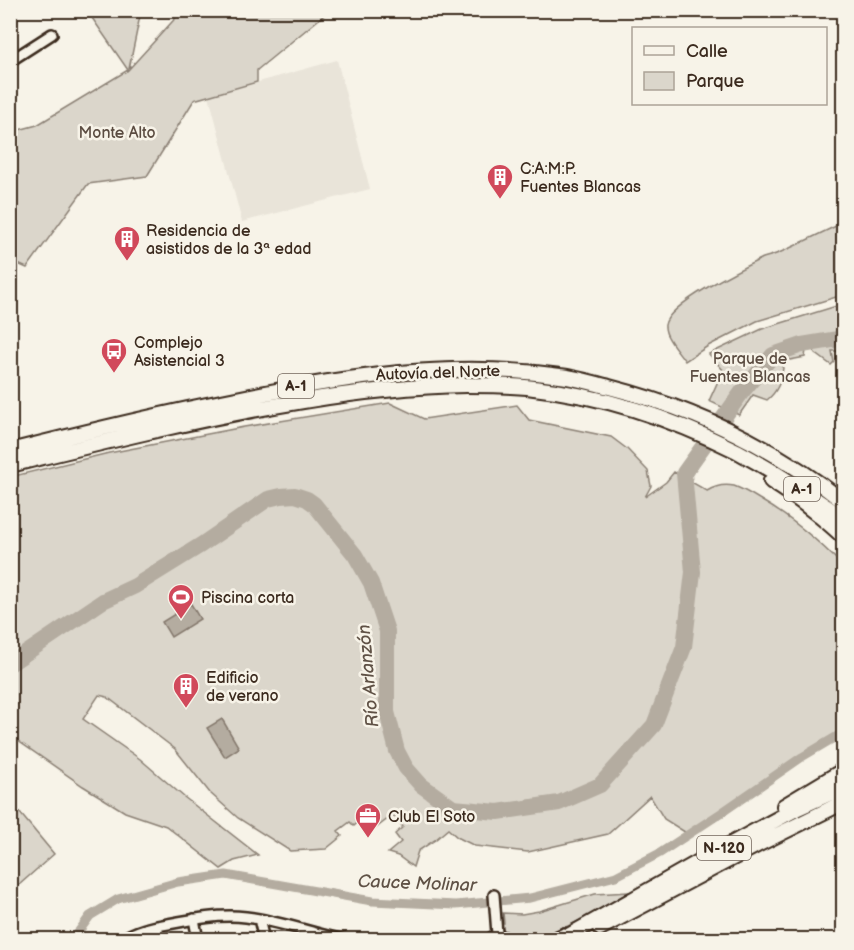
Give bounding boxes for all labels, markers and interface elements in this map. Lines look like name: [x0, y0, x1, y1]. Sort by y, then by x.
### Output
legend: [632, 27, 827, 105]
text: Calle: [686, 41, 728, 62]
text: Parque: [686, 71, 744, 92]
park label: Monte Alto: [78, 124, 156, 143]
place label: C:A:M:P. Fuentes Blancas: [520, 160, 641, 197]
building icon: C:A:M:P. Fuentes Blancas: [485, 162, 515, 200]
place label: Residencia de asistidos de la 3ª edad: [146, 222, 311, 259]
building icon: Residencia de asistidos de la 3ª edad: [112, 224, 142, 262]
place label: Complejo Asistencial 3: [134, 334, 225, 371]
bus stop icon: Complejo Asistencial 3: [99, 336, 129, 374]
park label: Parque de Fuentes Blancas: [690, 350, 811, 387]
street label: Autovía del Norte: [376, 362, 501, 385]
road number: A-1: [278, 374, 314, 398]
road number: A-1: [784, 477, 820, 501]
sports icon: Piscina corta: [166, 582, 196, 620]
place label: Piscina corta: [201, 589, 294, 608]
water label: Río Arlanzón: [354, 624, 383, 728]
place label: Edificio de verano: [206, 669, 279, 706]
building icon: Edificio de verano: [171, 671, 201, 709]
office icon: Club El Soto: [353, 801, 383, 839]
place label: Club El Soto: [388, 808, 475, 827]
road number: N-120: [697, 836, 751, 860]
water label: Cauce Molinar: [357, 871, 478, 896]

